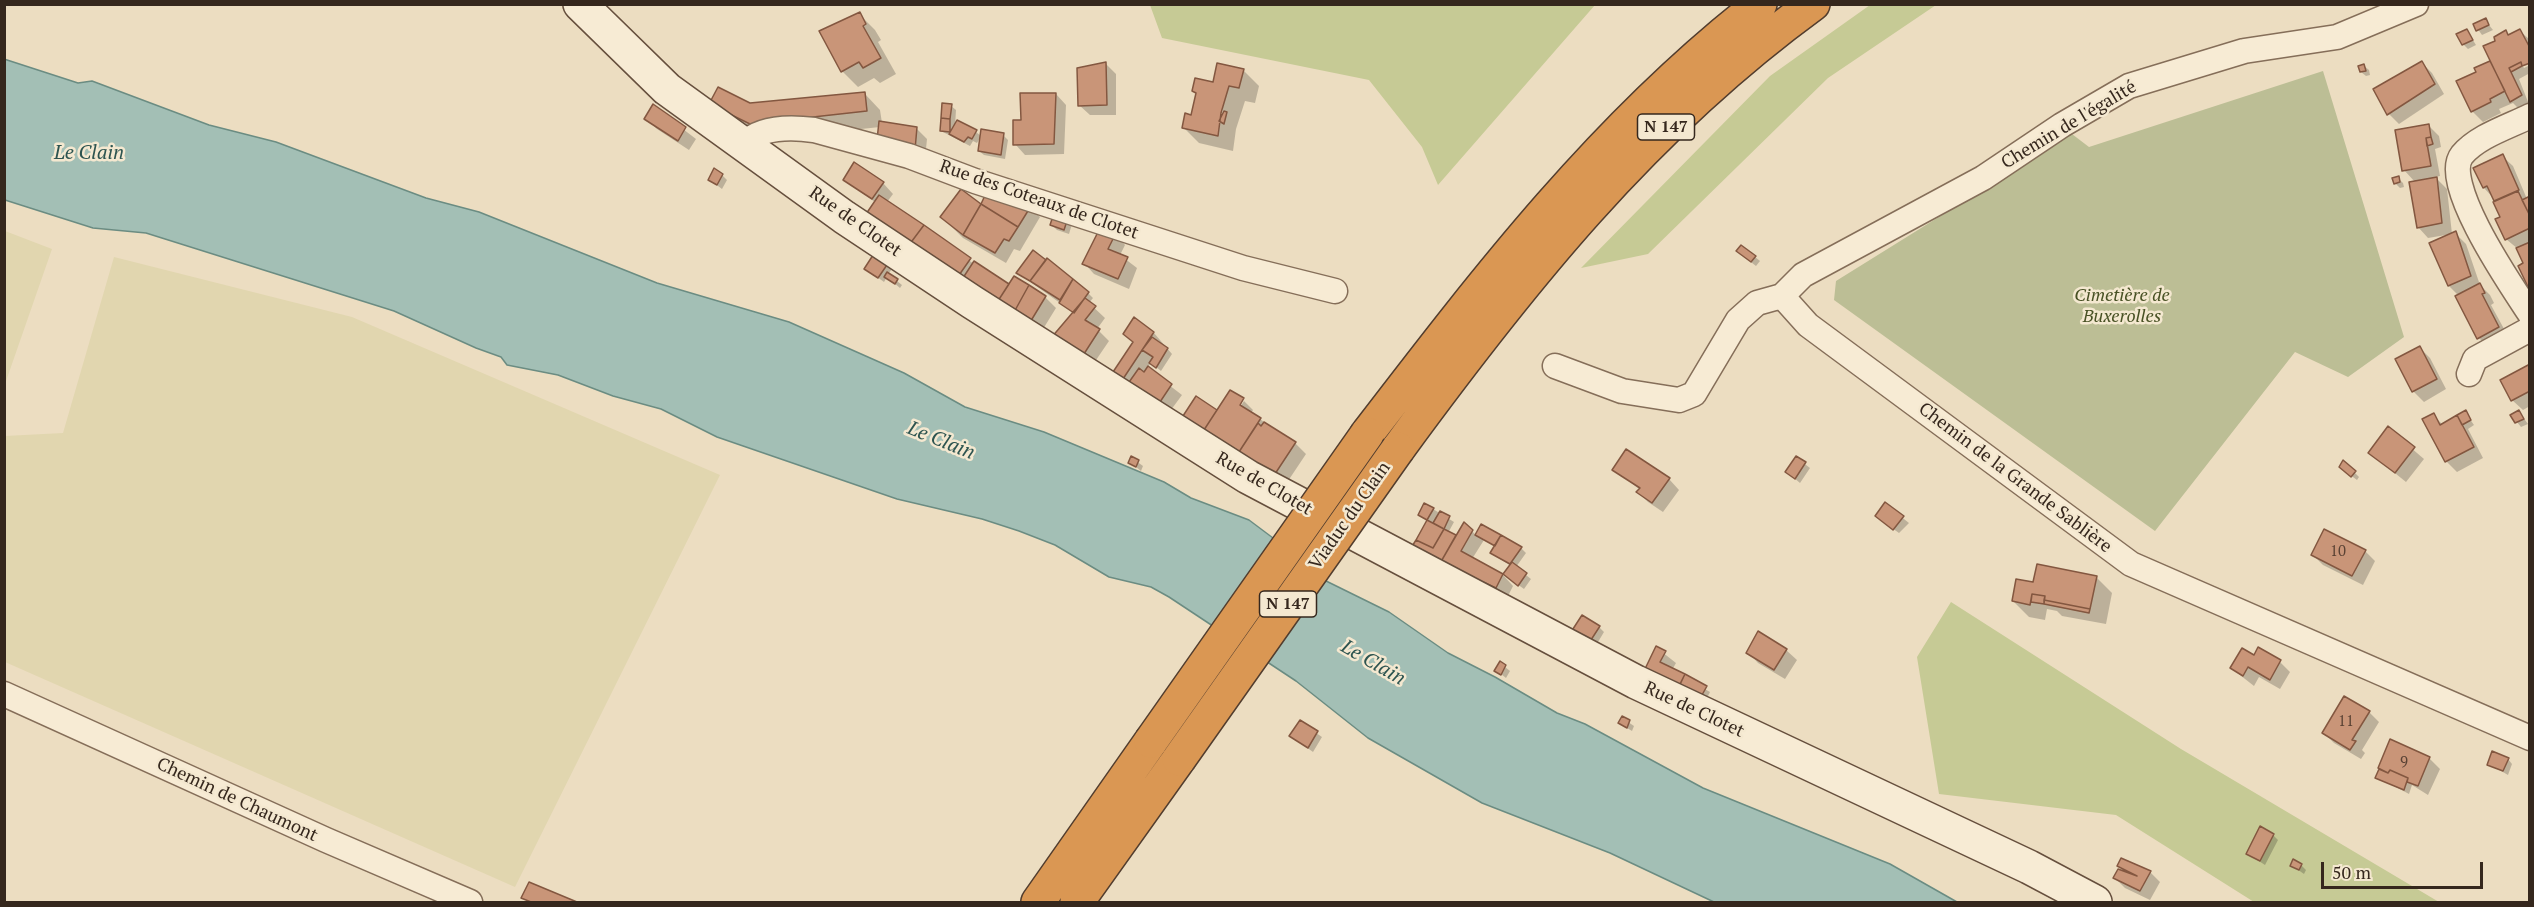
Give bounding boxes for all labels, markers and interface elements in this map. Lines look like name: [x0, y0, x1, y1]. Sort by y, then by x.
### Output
street label: Chemin de l'égalité: [1998, 76, 2140, 174]
road number: N 147: [1638, 114, 1694, 140]
water label: Le Clain: [54, 141, 124, 165]
street label: Rue des Coteaux de Clotet: [937, 156, 1141, 244]
street label: Rue de Clotet: [805, 182, 905, 262]
park label: Cimetière de Buxerolles: [2074, 285, 2170, 328]
street label: Chemin de la Grande Sablière: [1914, 398, 2116, 558]
water label: Le Clain: [904, 417, 978, 465]
street label: Rue de Clotet: [1212, 448, 1316, 520]
street label: Viaduc du Clain: [1305, 458, 1395, 574]
house number: 10: [2330, 543, 2346, 561]
road number: N 147: [1260, 591, 1316, 617]
water label: Le Clain: [1337, 635, 1409, 691]
street label: Rue de Clotet: [1641, 677, 1747, 743]
house number: 11: [2338, 713, 2354, 731]
street label: Chemin de Chaumont: [153, 753, 321, 847]
house number: 9: [2400, 754, 2408, 772]
scale bar: [2324, 850, 2486, 888]
text: 50 m: [2332, 860, 2371, 884]

